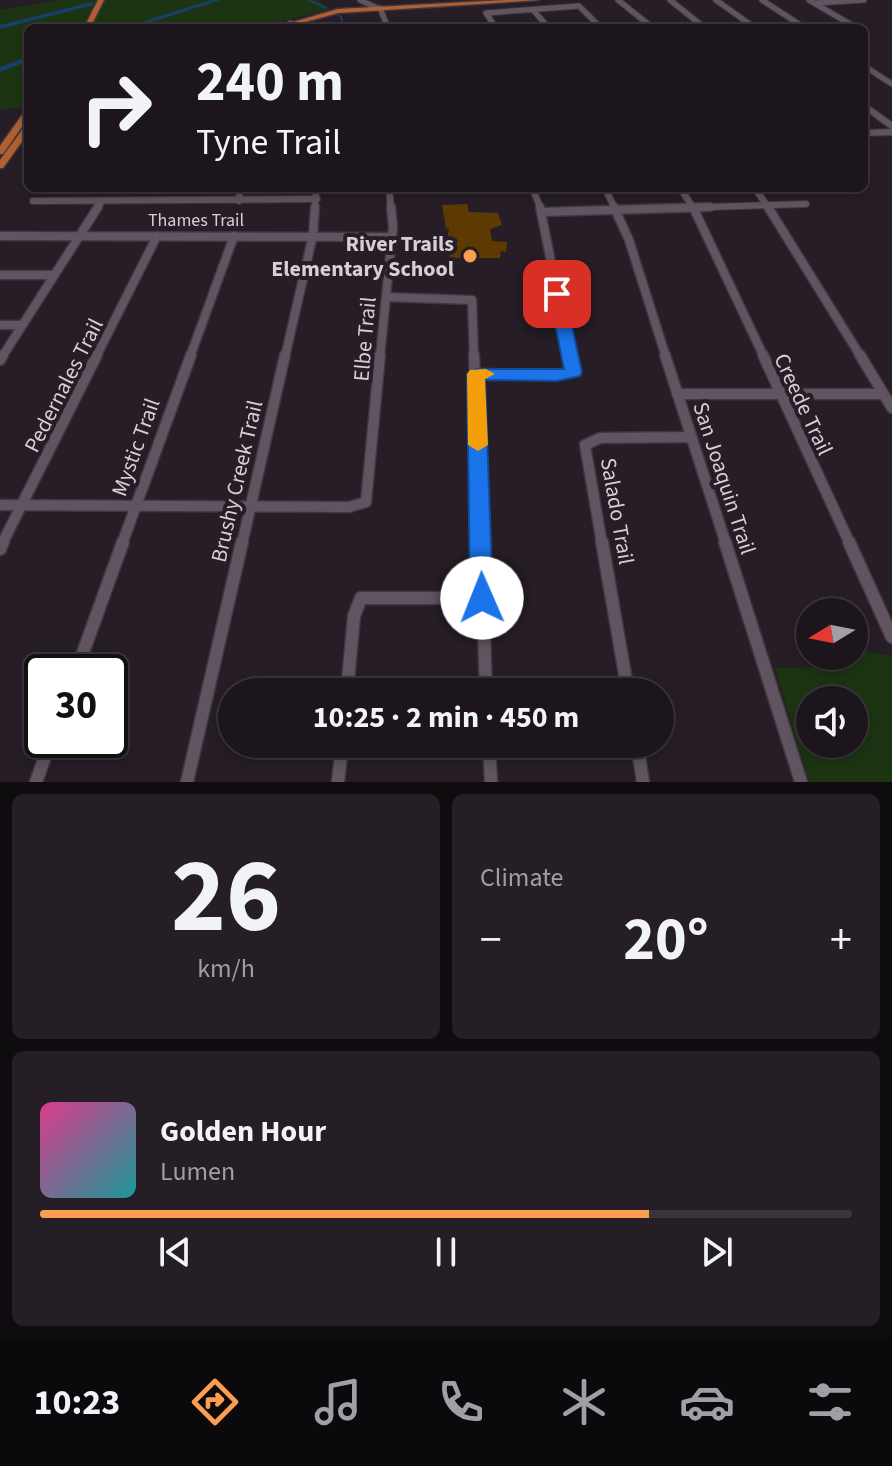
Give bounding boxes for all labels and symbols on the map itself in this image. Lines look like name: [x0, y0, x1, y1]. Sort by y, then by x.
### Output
street label: Thames Trail: [148, 208, 244, 233]
place label: River Trails Elementary School: [271, 228, 455, 285]
marker: River Trails Elementary School: [461, 247, 479, 265]
pin: [523, 260, 591, 328]
street label: Elbe Trail: [345, 296, 385, 383]
street label: Pedernales Trail: [16, 313, 111, 458]
street label: Creede Trail: [765, 348, 841, 461]
street label: Mystic Trail: [103, 394, 168, 501]
street label: Brushy Creek Trail: [203, 397, 271, 565]
street label: San Joaquin Trail: [684, 398, 764, 559]
street label: Salado Trail: [592, 455, 642, 567]
position arrow: [440, 556, 524, 640]
north arrow: [796, 598, 868, 670]
speed limit sign: 30: [24, 654, 128, 758]

